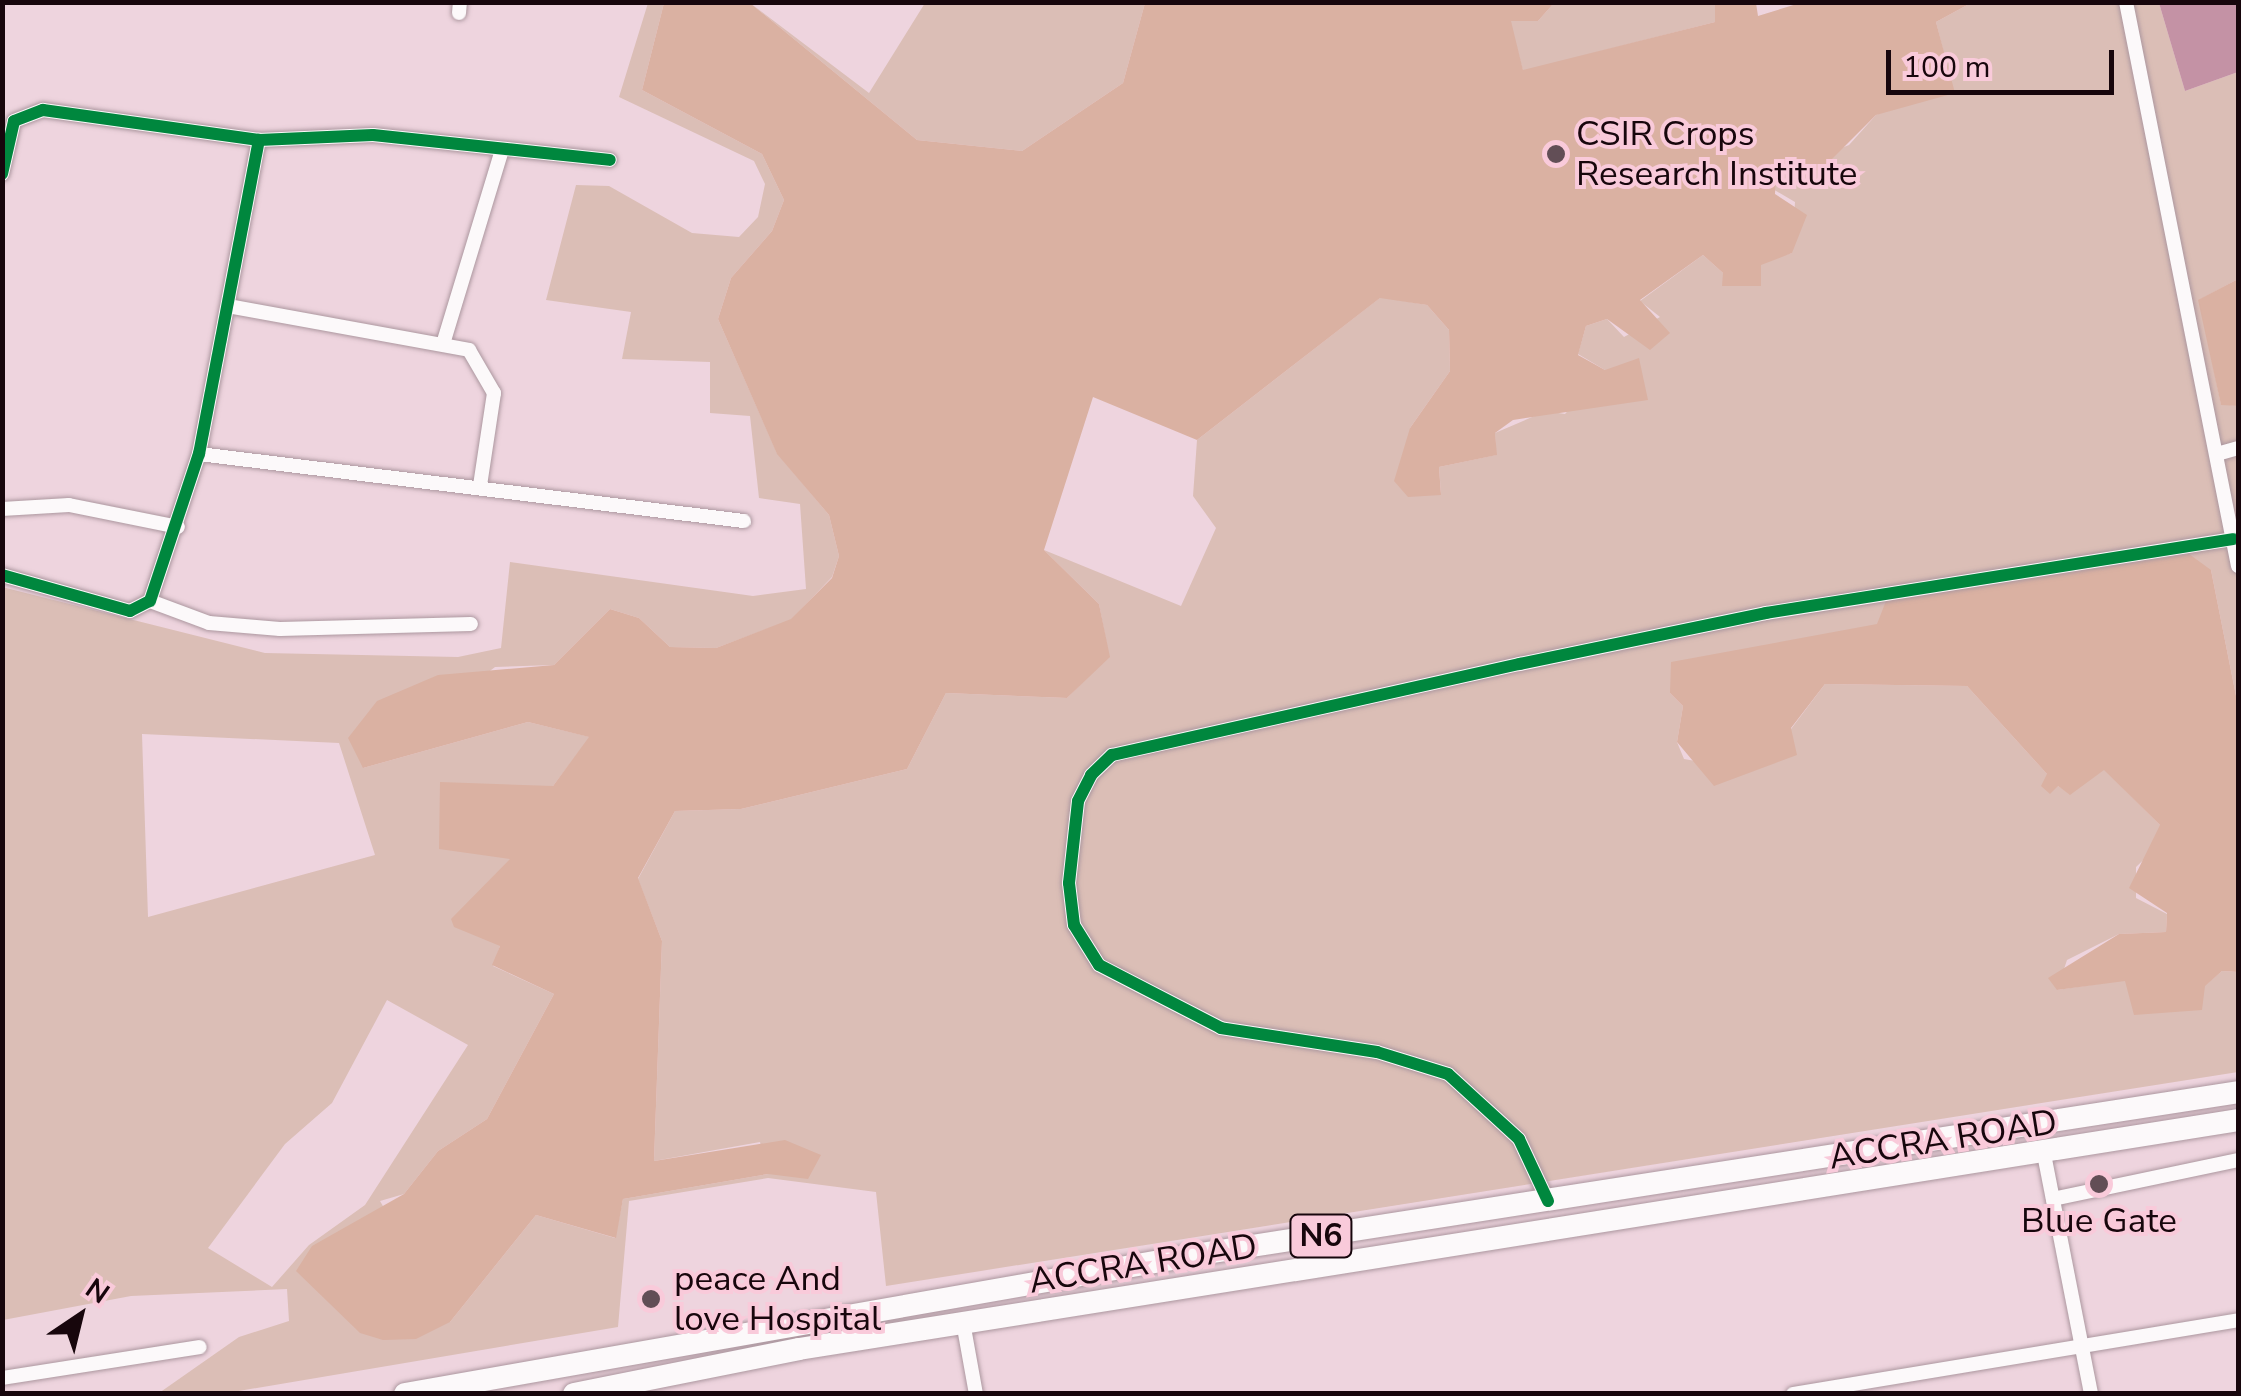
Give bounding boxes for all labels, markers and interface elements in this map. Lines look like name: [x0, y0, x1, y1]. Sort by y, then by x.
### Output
scale bar: [1891, 30, 2118, 92]
text: 100 m: [1903, 47, 1990, 88]
place label: CSIR Crops Research Institute: [1576, 113, 1857, 195]
marker: CSIR Crops Research Institute: [1545, 143, 1567, 165]
street label: ACCRA ROAD: [1826, 1101, 2060, 1179]
marker: Blue Gate: [2088, 1173, 2110, 1195]
place label: Blue Gate: [2021, 1200, 2177, 1242]
road number: N6: [1288, 1209, 1354, 1263]
street label: ACCRA ROAD: [1026, 1225, 1260, 1303]
place label: peace And love Hospital: [674, 1258, 881, 1340]
north arrow: [30, 1266, 130, 1366]
text: N: [78, 1270, 117, 1313]
marker: peace And love Hospital: [638, 1286, 664, 1312]

